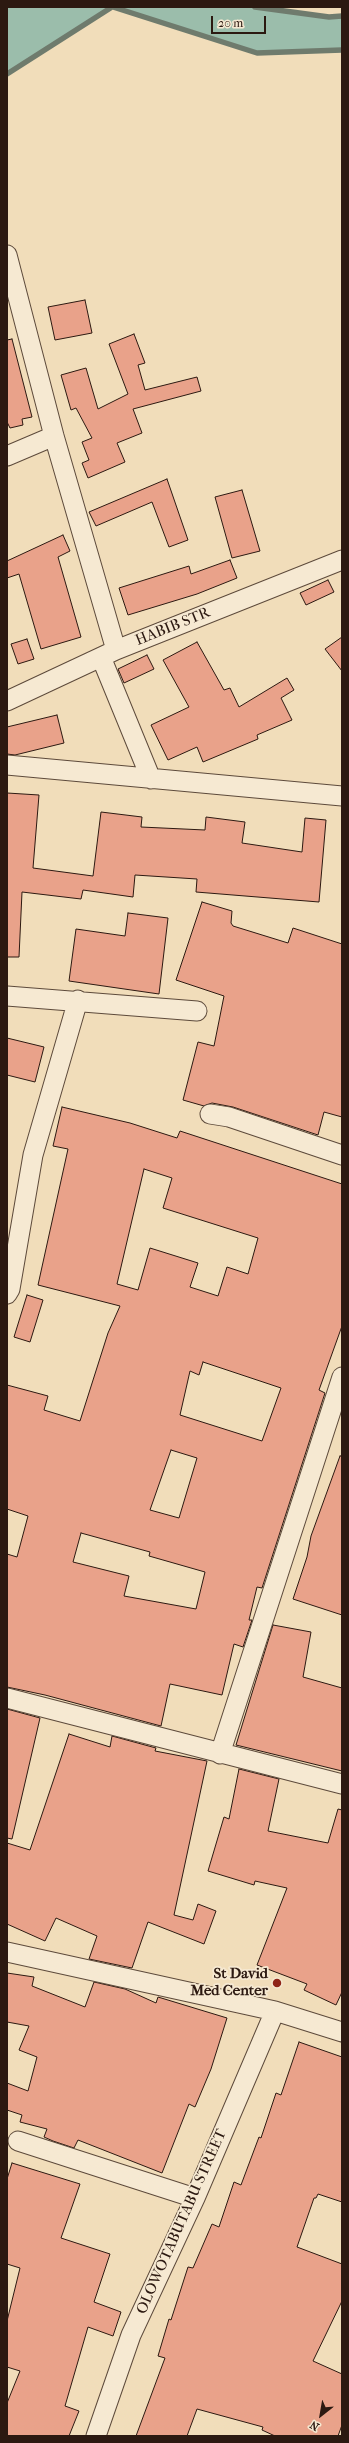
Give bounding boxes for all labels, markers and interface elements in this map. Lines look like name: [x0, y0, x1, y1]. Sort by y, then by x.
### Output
scale bar: [213, 8, 268, 34]
text: 20 m: [218, 16, 243, 30]
street label: HABIB STR: [133, 604, 213, 650]
place label: St David Med Center: [190, 1965, 268, 2000]
marker: St David Med Center: [271, 1977, 283, 1989]
street label: OLOWOTABUTABU STREET: [133, 2127, 231, 2317]
north arrow: [301, 2395, 341, 2435]
text: N: [308, 2418, 321, 2433]

